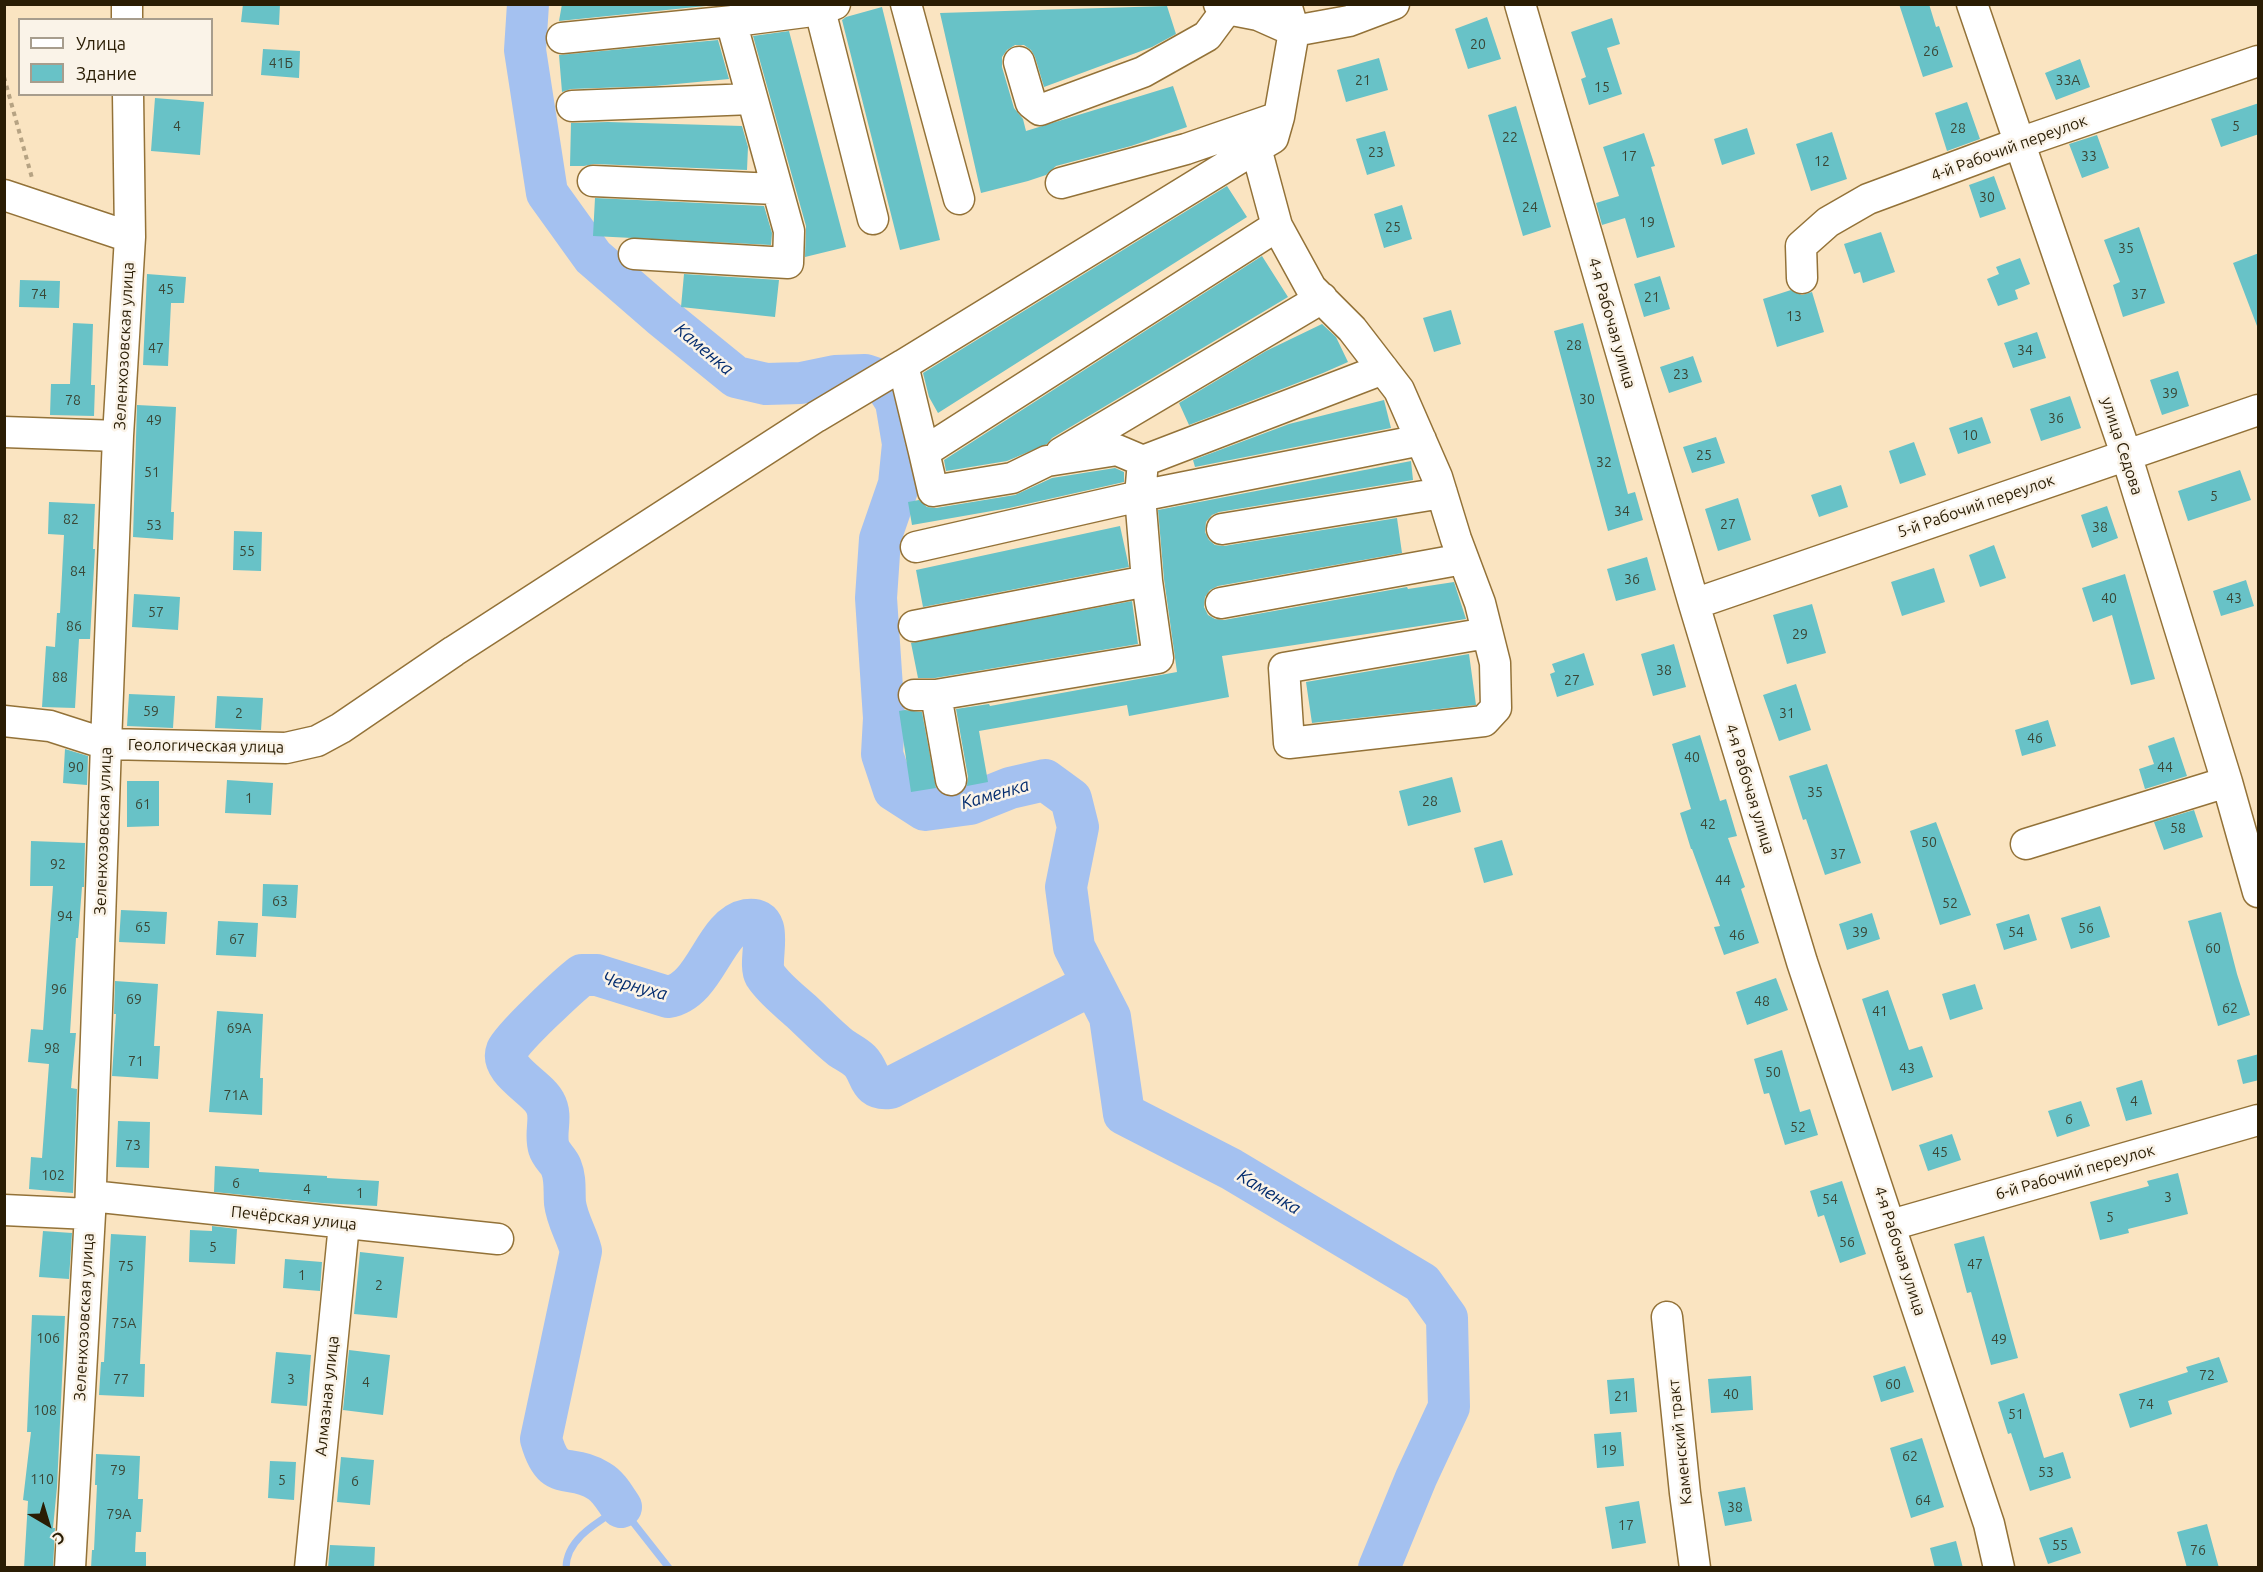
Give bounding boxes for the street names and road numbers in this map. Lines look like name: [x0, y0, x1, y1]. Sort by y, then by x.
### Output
street label: 4-й Рабочий переулок: [1928, 111, 2090, 185]
street label: 4-я Рабочая улица: [1584, 255, 1640, 391]
street label: Зеленхозовская улица: [110, 261, 138, 431]
street label: улица Седова: [2097, 395, 2147, 497]
street label: 5-й Рабочий переулок: [1895, 470, 2057, 542]
street label: 4-я Рабочая улица: [1721, 722, 1779, 856]
street label: Геологическая улица: [128, 735, 284, 757]
street label: Зеленхозовская улица: [90, 747, 116, 915]
street label: 6-й Рабочий переулок: [1993, 1140, 2157, 1204]
street label: 4-я Рабочая улица: [1870, 1184, 1930, 1318]
street label: Печёрская улица: [230, 1202, 358, 1234]
street label: Зеленхозовская улица: [70, 1232, 98, 1402]
street label: Алмазная улица: [311, 1335, 343, 1457]
street label: Каменский тракт: [1664, 1378, 1696, 1506]

